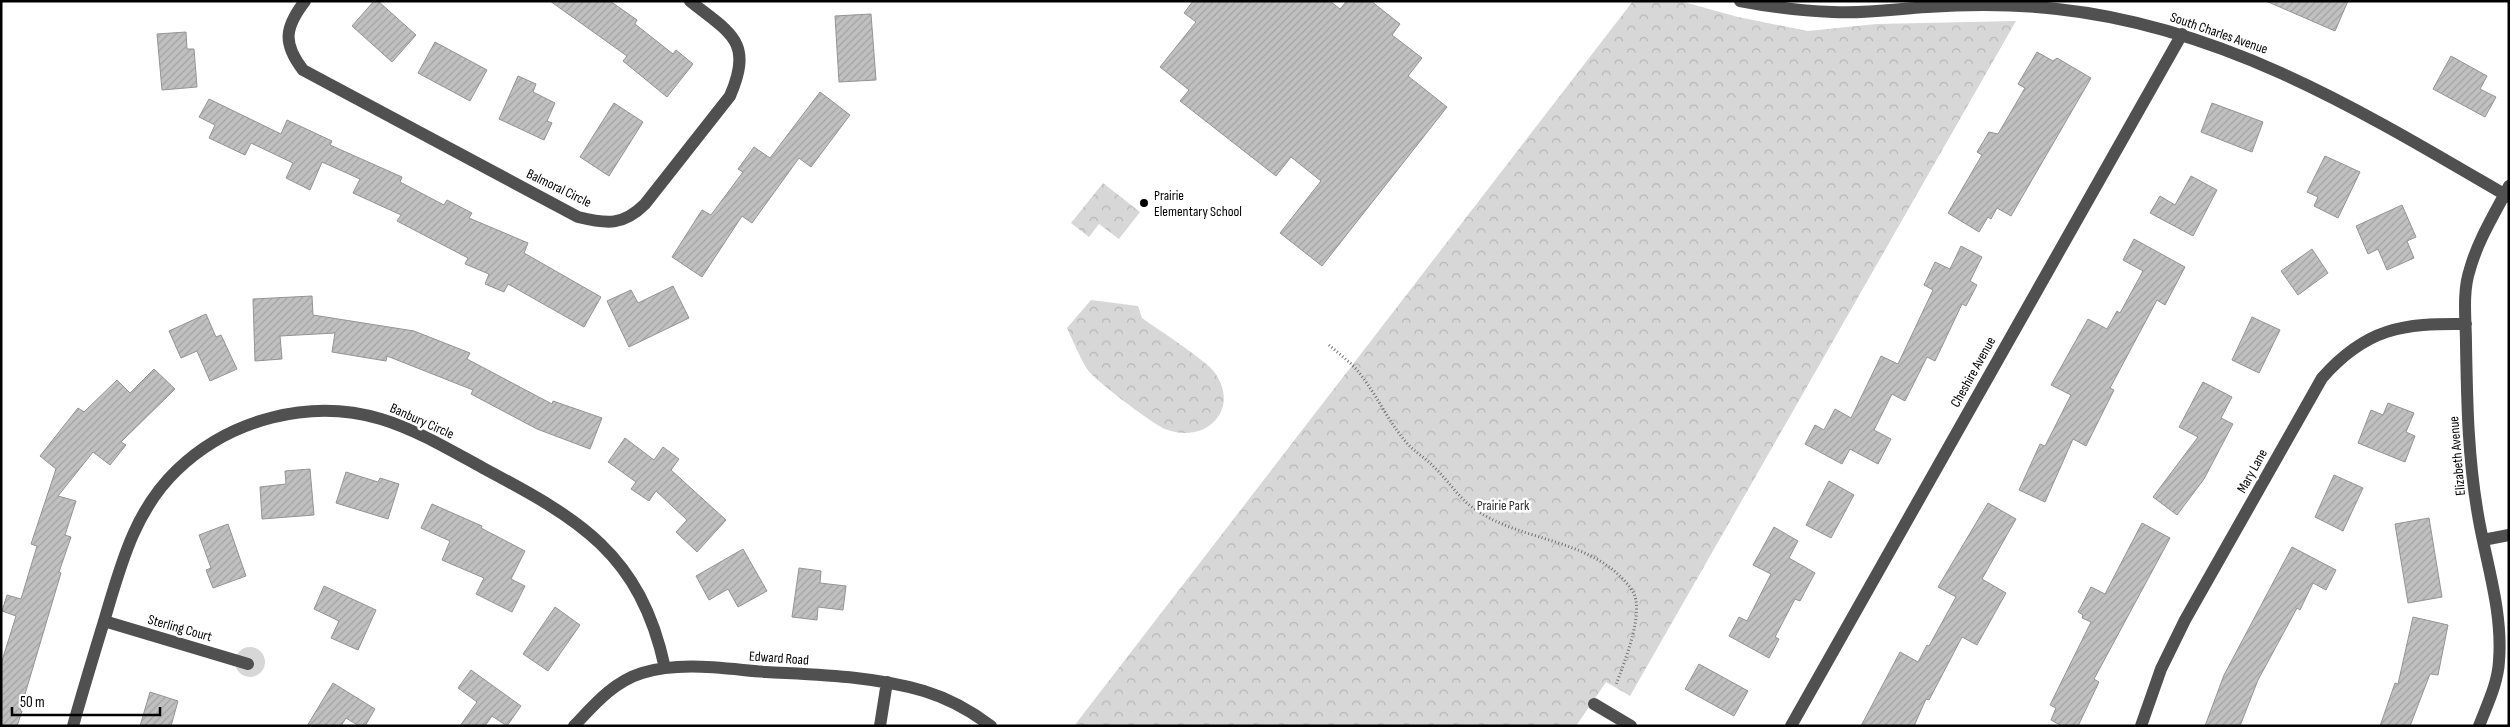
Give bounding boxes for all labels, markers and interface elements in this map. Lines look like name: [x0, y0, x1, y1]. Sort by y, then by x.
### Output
street label: South Charles Avenue: [2168, 8, 2270, 58]
street label: Balmoral Circle: [524, 165, 594, 211]
place label: Prairie Elementary School: [1154, 187, 1242, 220]
marker: Prairie Elementary School: [1138, 197, 1150, 209]
street label: Cheshire Avenue: [1947, 334, 1999, 410]
street label: Banbury Circle: [387, 399, 457, 443]
street label: Elizabeth Avenue: [2445, 416, 2469, 496]
street label: Mary Lane: [2233, 446, 2271, 496]
park label: Prairie Park: [1477, 497, 1530, 514]
street label: Sterling Court: [146, 611, 214, 645]
street label: Edward Road: [749, 647, 810, 669]
scale bar: [12, 684, 160, 716]
text: 50 m: [20, 693, 45, 712]

